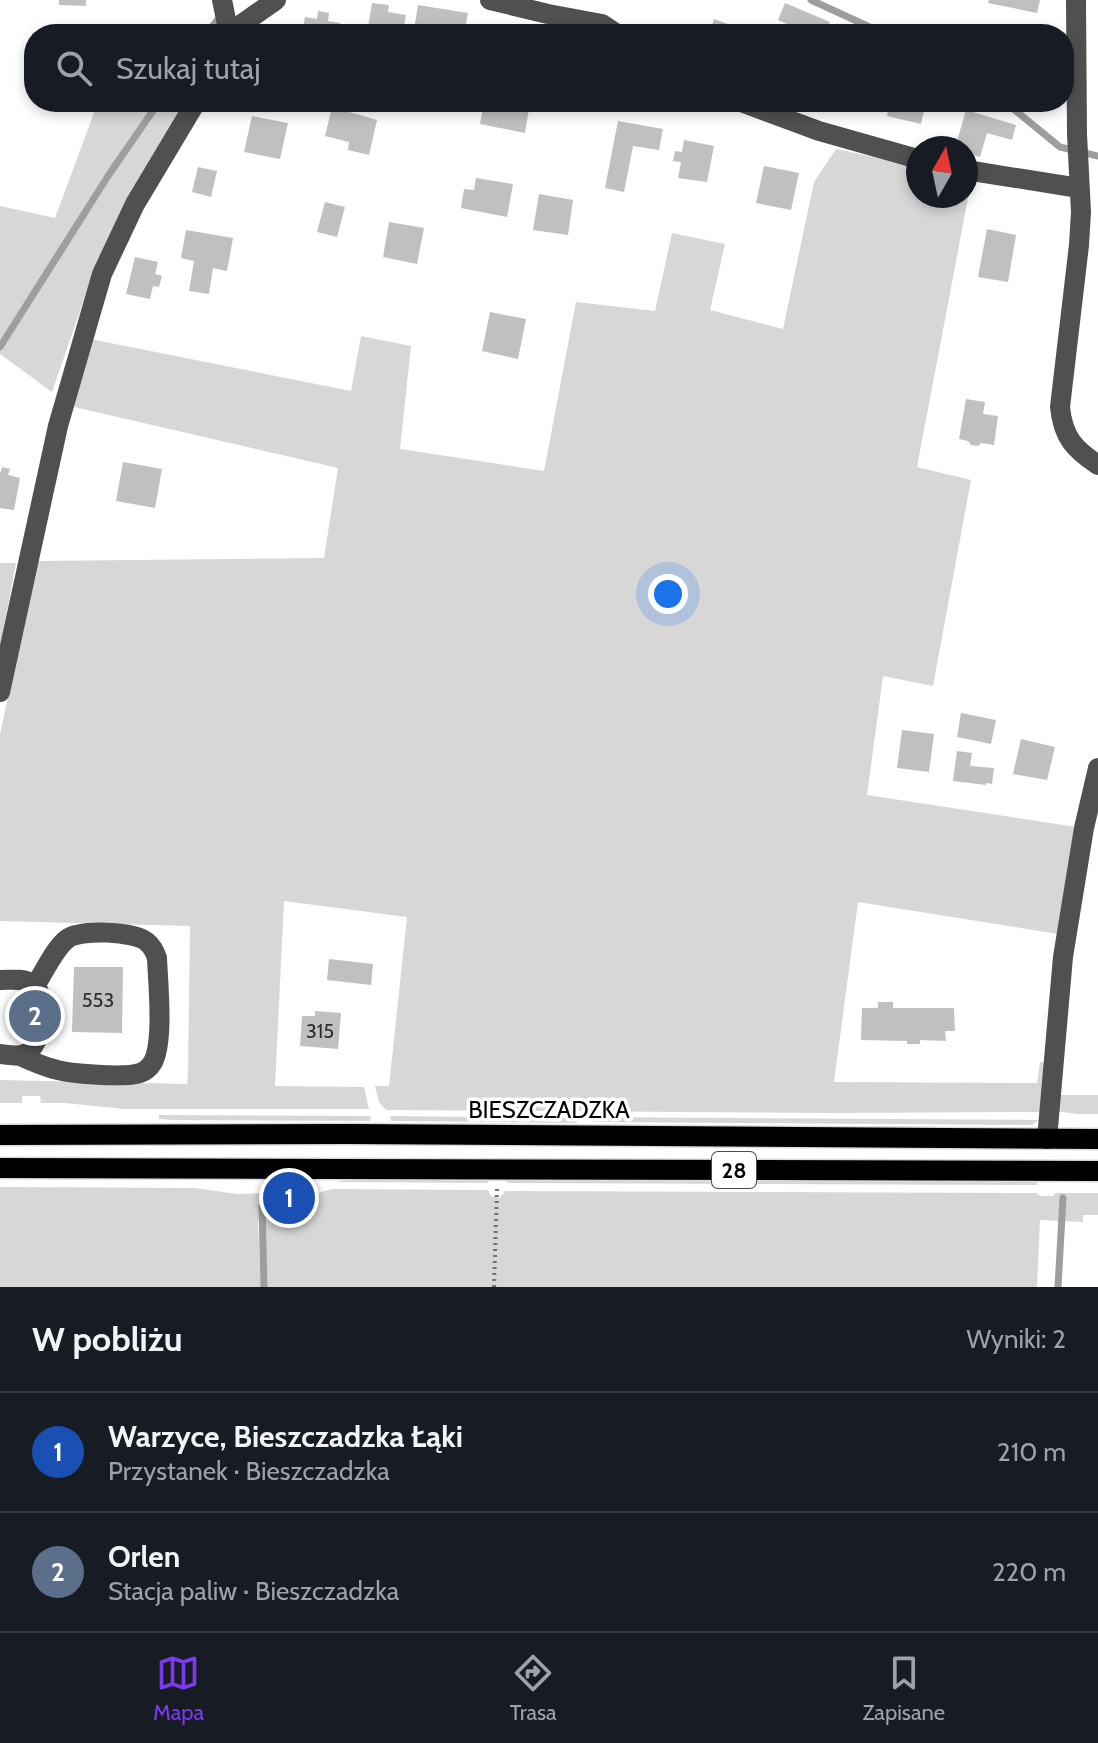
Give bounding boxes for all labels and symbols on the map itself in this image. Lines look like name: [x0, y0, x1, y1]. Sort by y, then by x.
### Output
north arrow: [906, 136, 978, 208]
your location: [648, 574, 688, 614]
pin: 2: [9, 986, 61, 1046]
house number: 553: [82, 988, 114, 1012]
house number: 315: [306, 1019, 334, 1043]
street label: BIESZCZADZKA: [468, 1095, 630, 1124]
road number: 28: [712, 1152, 756, 1188]
pin: 1: [263, 1168, 315, 1228]

